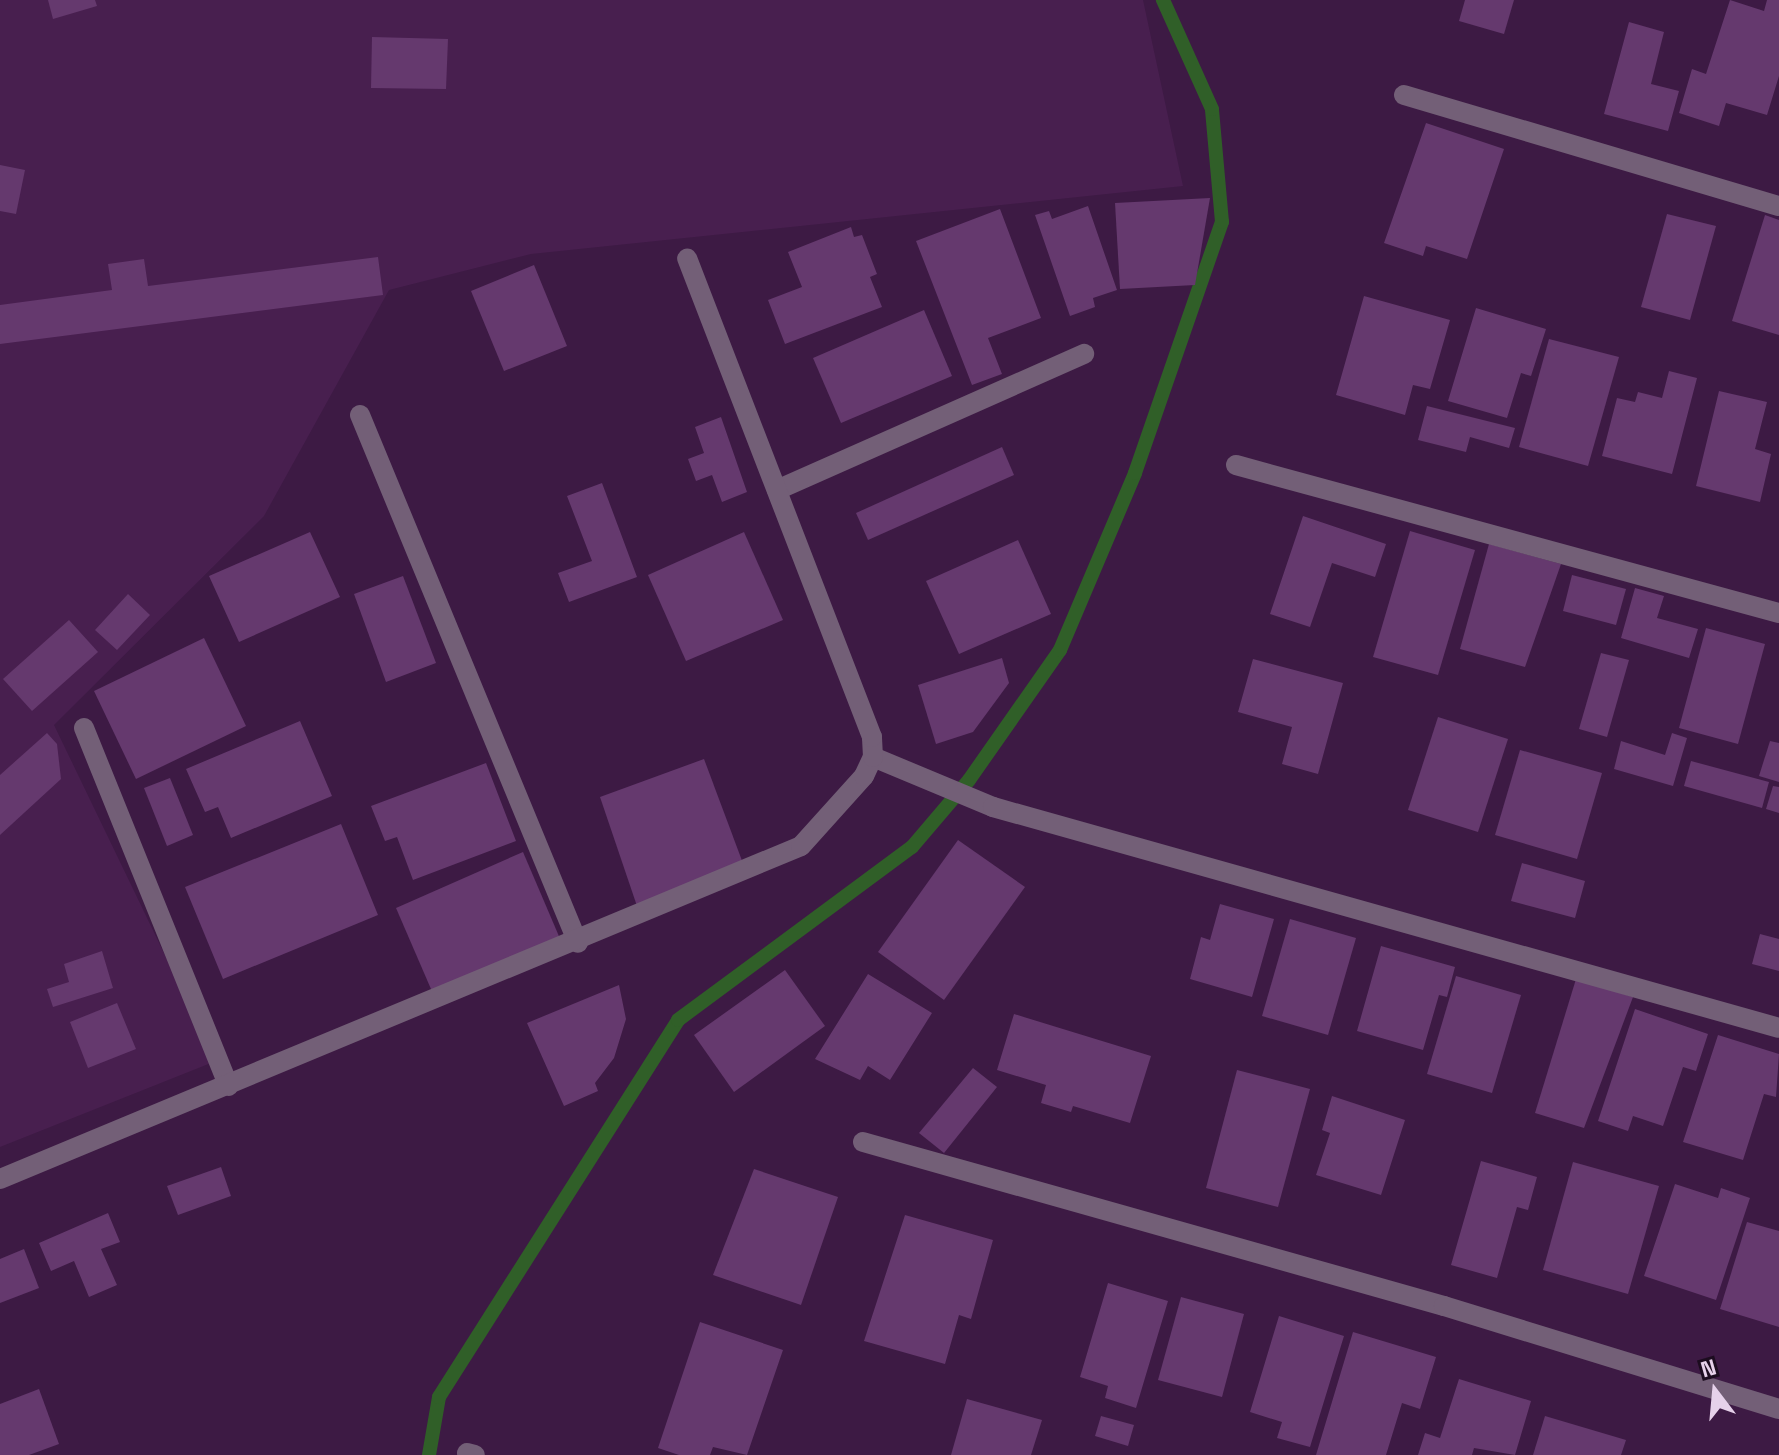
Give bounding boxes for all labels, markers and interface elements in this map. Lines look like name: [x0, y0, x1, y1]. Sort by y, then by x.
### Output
north arrow: [1675, 1351, 1755, 1431]
text: N: [1697, 1352, 1719, 1383]

